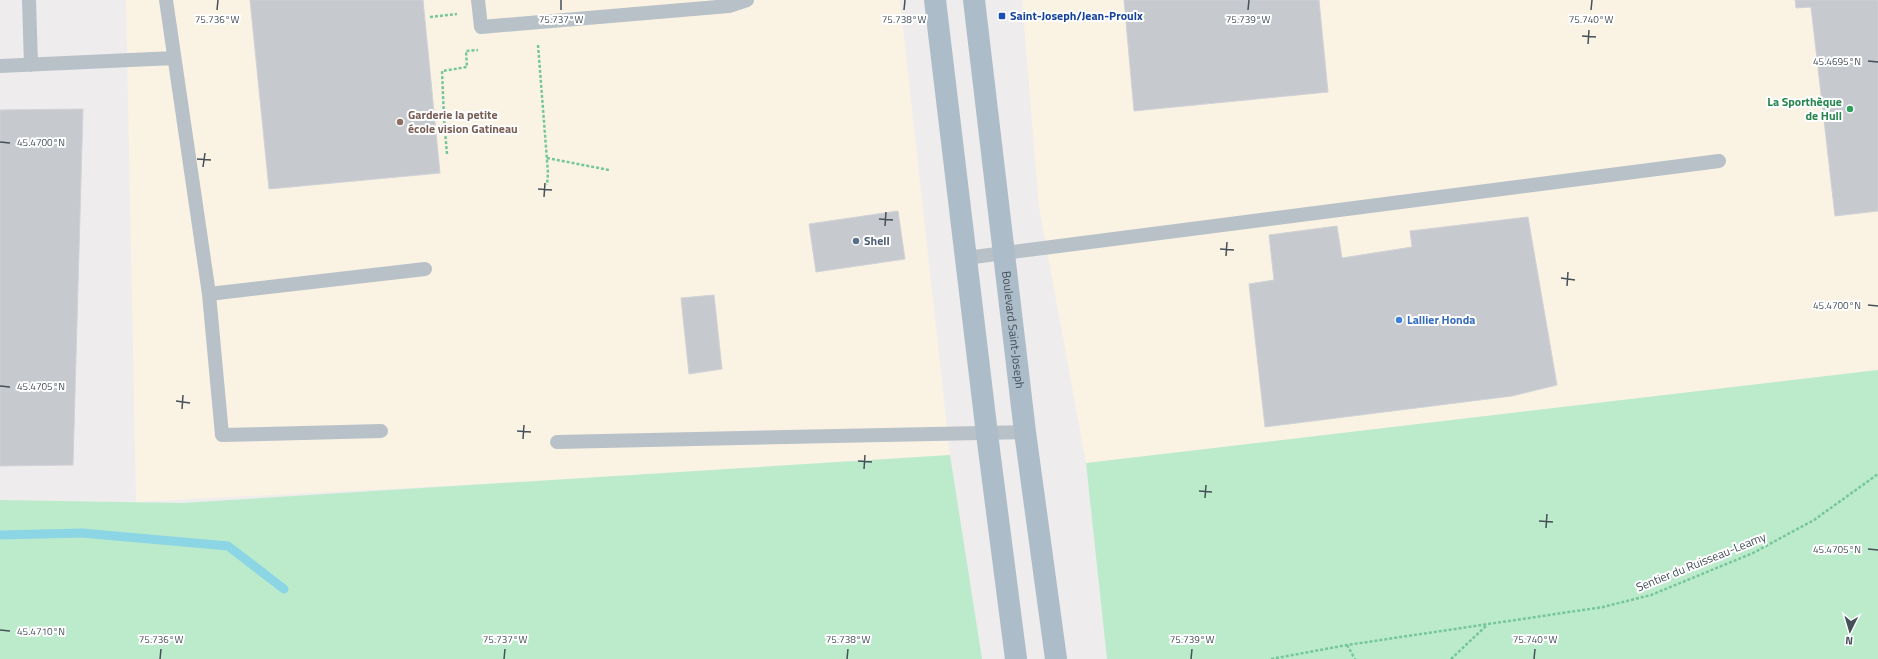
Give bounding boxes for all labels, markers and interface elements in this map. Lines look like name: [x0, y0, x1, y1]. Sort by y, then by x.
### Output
place label: Saint-Joseph/Jean-Proulx: [1010, 6, 1143, 25]
marker: Saint-Joseph/Jean-Proulx: [997, 11, 1007, 21]
text: 75.736°W: [195, 12, 239, 27]
text: 75.737°W: [539, 12, 583, 27]
text: 75.738°W: [882, 12, 926, 27]
text: 75.739°W: [1226, 12, 1270, 27]
text: 75.740°W: [1569, 12, 1613, 27]
text: 45.4695°N: [1813, 54, 1861, 69]
place label: La Sporthèque de Hull: [1767, 92, 1842, 125]
marker: La Sporthèque de Hull: [1845, 104, 1855, 114]
place label: Garderie la petite école vision Gatineau: [408, 105, 518, 138]
marker: Garderie la petite école vision Gatineau: [395, 117, 405, 127]
text: 45.4700°N: [17, 135, 65, 150]
place label: Shell: [864, 231, 890, 250]
marker: Shell: [851, 236, 861, 246]
street label: Boulevard Saint-Joseph: [997, 270, 1030, 389]
text: 45.4700°N: [1813, 298, 1861, 313]
place label: Lallier Honda: [1407, 310, 1475, 329]
marker: Lallier Honda: [1394, 315, 1404, 325]
text: 45.4705°N: [17, 379, 65, 394]
street label: Sentier du Ruisseau-Leamy: [1633, 527, 1769, 596]
text: 45.4705°N: [1813, 542, 1861, 557]
north arrow: [1830, 611, 1870, 651]
text: 45.4710°N: [17, 624, 65, 639]
text: 75.736°W: [139, 632, 183, 647]
text: 75.737°W: [483, 632, 527, 647]
text: 75.738°W: [826, 632, 870, 647]
text: 75.739°W: [1170, 632, 1214, 647]
text: 75.740°W: [1513, 632, 1557, 647]
text: N: [1845, 633, 1854, 649]

